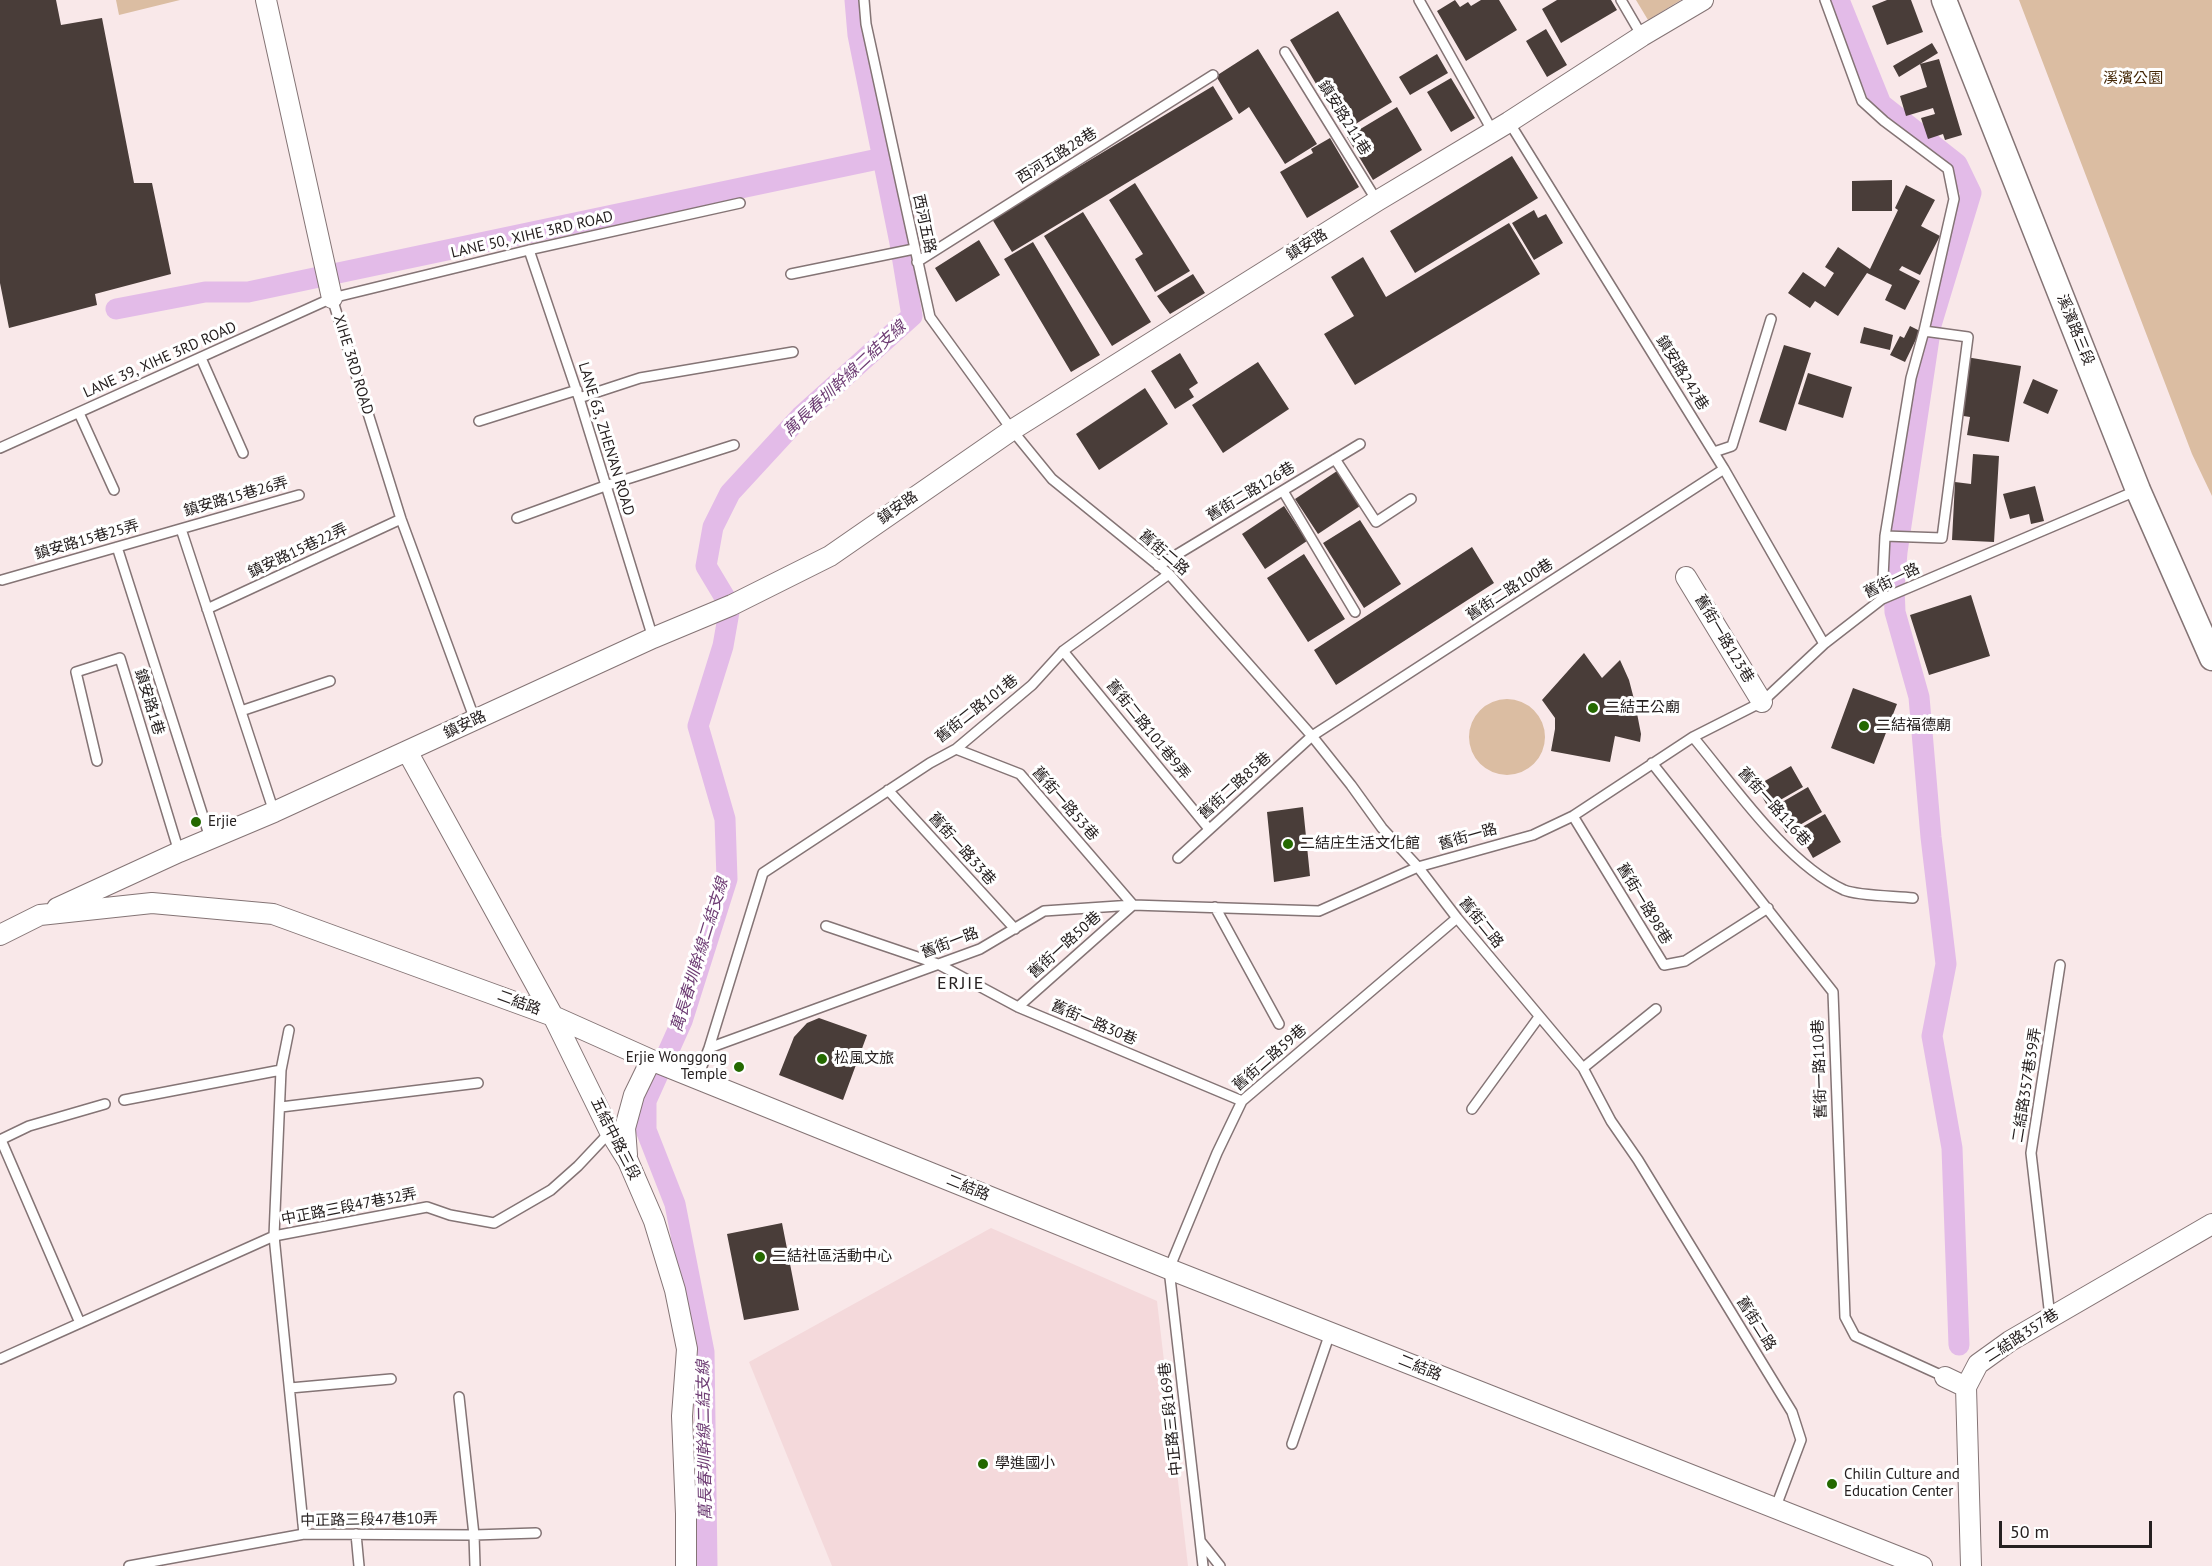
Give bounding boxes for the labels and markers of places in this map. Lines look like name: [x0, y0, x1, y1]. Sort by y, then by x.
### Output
place label: 二結王公廟: [1605, 699, 1680, 717]
marker: 二結王公廟: [1586, 701, 1600, 715]
place label: 二結福德廟: [1876, 717, 1951, 735]
marker: 二結福德廟: [1857, 719, 1871, 733]
place label: Erjie: [208, 813, 237, 831]
marker: Erjie: [189, 815, 203, 829]
place label: 二結庄生活文化館: [1300, 835, 1420, 853]
marker: 二結庄生活文化館: [1281, 837, 1295, 851]
place label: Erjie Wonggong Temple: [626, 1049, 727, 1084]
place label: 松風文旅: [834, 1050, 894, 1068]
marker: 松風文旅: [815, 1052, 829, 1066]
marker: Erjie Wonggong Temple: [732, 1060, 746, 1074]
place label: 二結社區活動中心: [772, 1248, 892, 1266]
marker: 二結社區活動中心: [753, 1250, 767, 1264]
place label: 學進國小: [995, 1455, 1055, 1473]
marker: 學進國小: [976, 1457, 990, 1471]
place label: Chilin Culture and Education Center: [1844, 1466, 1960, 1501]
marker: Chilin Culture and Education Center: [1825, 1477, 1839, 1491]

